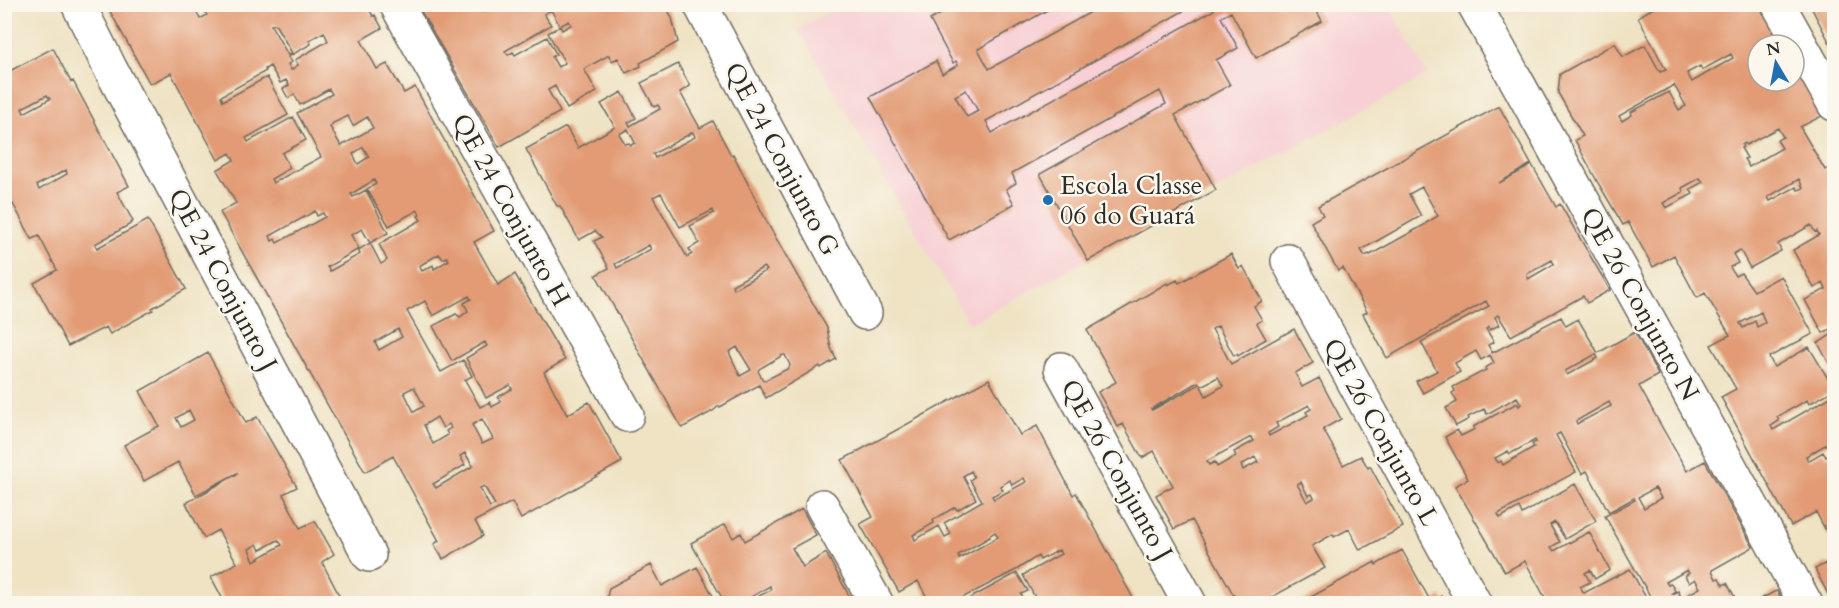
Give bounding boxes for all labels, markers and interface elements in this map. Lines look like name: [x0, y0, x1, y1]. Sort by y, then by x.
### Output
north arrow: [1746, 33, 1806, 93]
text: N: [1765, 37, 1782, 61]
street label: QE 24 Conjunto G: [716, 56, 848, 262]
street label: QE 24 Conjunto H: [444, 107, 578, 313]
place label: Escola Classe 06 do Guará: [1060, 168, 1202, 233]
street label: QE 24 Conjunto J: [160, 183, 286, 377]
marker: Escola Classe 06 do Guará: [1041, 193, 1055, 207]
street label: QE 26 Conjunto N: [1572, 201, 1708, 407]
street label: QE 26 Conjunto L: [1315, 332, 1447, 532]
street label: QE 26 Conjunto J: [1053, 373, 1181, 567]

